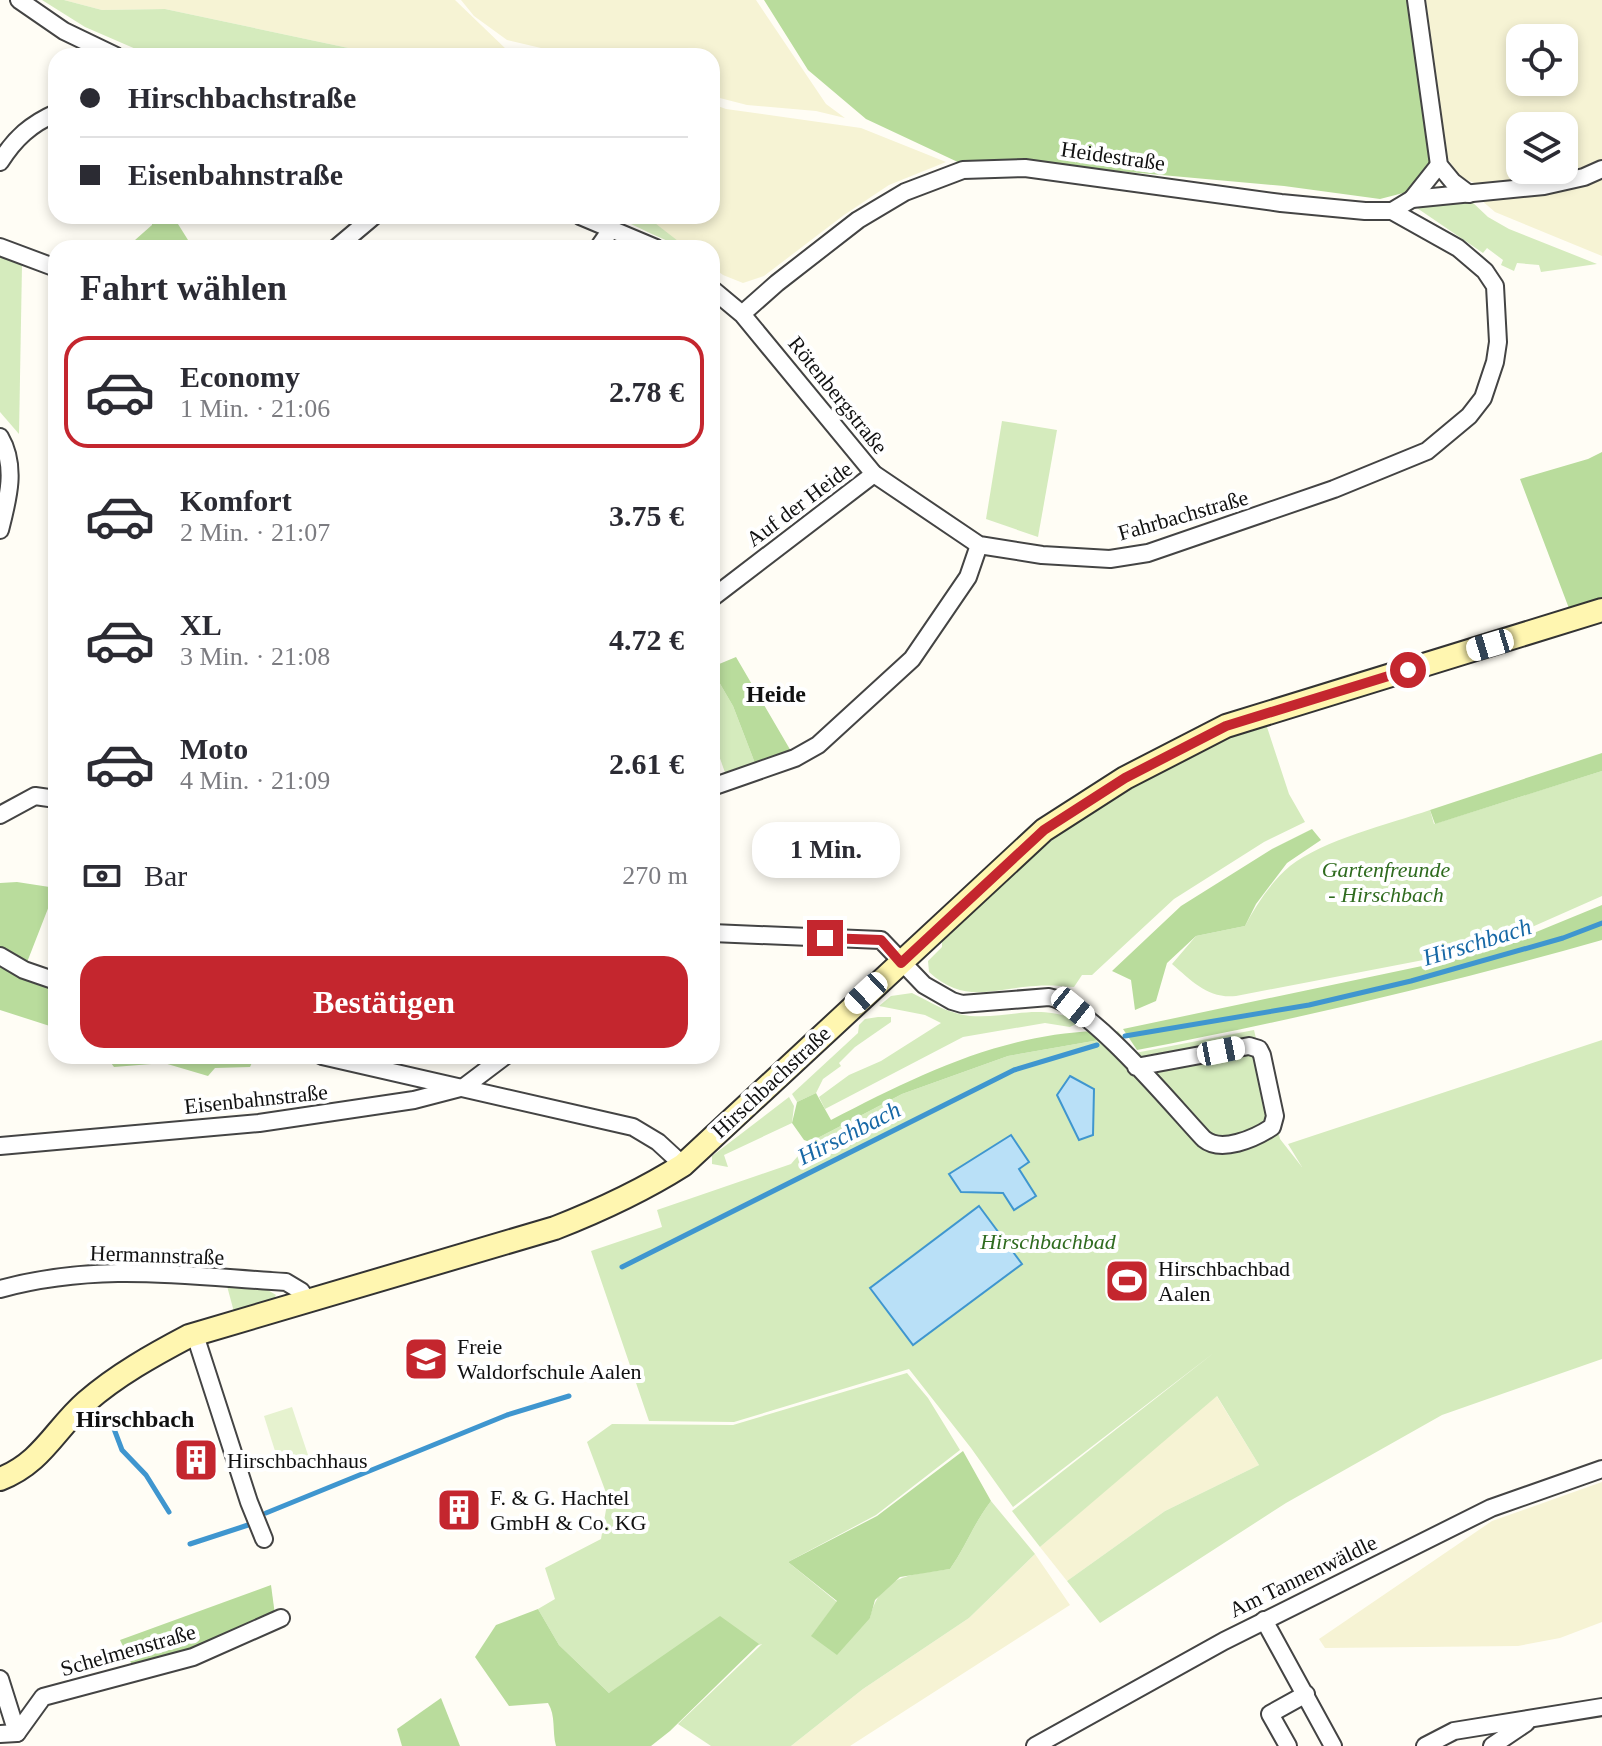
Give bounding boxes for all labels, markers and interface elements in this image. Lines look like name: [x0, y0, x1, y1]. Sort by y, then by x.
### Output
map controls: [1506, 24, 1578, 184]
button: locate: [1506, 24, 1578, 96]
text: Hirschbachstraße: [128, 81, 356, 114]
button: layers: [1506, 112, 1578, 184]
street label: Heidestraße: [1059, 136, 1167, 176]
text: Eisenbahnstraße: [128, 158, 343, 191]
text: Fahrt wählen: [80, 268, 287, 308]
street label: Rötenbergstraße: [783, 331, 893, 459]
icon: car: [84, 356, 156, 428]
text: Economy: [180, 360, 300, 393]
text: 2.78 €: [609, 375, 684, 408]
text: 1 Min. · 21:06: [180, 394, 330, 423]
street label: Auf der Heide: [741, 456, 857, 552]
icon: car: [84, 480, 156, 552]
text: Komfort: [180, 484, 292, 517]
street label: Fahrbachstraße: [1115, 484, 1251, 546]
text: 3.75 €: [609, 499, 684, 532]
text: 2 Min. · 21:07: [180, 518, 330, 547]
icon: car: [84, 604, 156, 676]
text: XL: [180, 608, 222, 641]
text: 4.72 €: [609, 623, 684, 656]
car: [1464, 627, 1516, 663]
text: 3 Min. · 21:08: [180, 642, 330, 671]
route start: [1390, 652, 1426, 688]
district label: Heide: [746, 681, 806, 707]
icon: car: [84, 728, 156, 800]
text: Moto: [180, 732, 248, 765]
text: 2.61 €: [609, 747, 684, 780]
text: 4 Min. · 21:09: [180, 766, 330, 795]
callout: 1 Min.: [751, 822, 899, 878]
text: 1 Min.: [790, 835, 862, 864]
icon: cash: [80, 854, 124, 898]
park label: Gartenfreunde - Hirschbach: [1322, 857, 1451, 907]
text: Bar: [144, 859, 187, 892]
text: 270 m: [622, 861, 688, 890]
water label: Hirschbach: [1419, 913, 1534, 971]
route end: [807, 920, 843, 956]
button: Bestätigen: [80, 956, 688, 1048]
car: [840, 968, 892, 1018]
car: [1047, 983, 1099, 1031]
street label: Hirschbachstraße: [707, 1021, 835, 1143]
car: [1195, 1035, 1247, 1067]
street label: Eisenbahnstraße: [183, 1079, 329, 1119]
water label: Hirschbach: [792, 1096, 905, 1170]
park label: Hirschbachbad: [979, 1229, 1117, 1254]
street label: Hermannstraße: [89, 1240, 225, 1270]
place label: Hirschbachbad Aalen: [1158, 1256, 1290, 1306]
sports icon: Hirschbachbad Aalen: [1103, 1257, 1151, 1305]
place label: Freie Waldorfschule Aalen: [457, 1334, 642, 1384]
school or university icon: Freie Waldorfschule Aalen: [402, 1335, 450, 1383]
district label: Hirschbach: [76, 1406, 194, 1432]
building icon: Hirschbachhaus: [172, 1436, 220, 1484]
place label: Hirschbachhaus: [227, 1448, 368, 1473]
place label: F. & G. Hachtel GmbH & Co. KG: [490, 1485, 647, 1535]
building icon: F. & G. Hachtel GmbH & Co. KG: [435, 1486, 483, 1534]
street label: Am Tannenwäldle: [1225, 1529, 1381, 1623]
street label: Schelmenstraße: [58, 1619, 198, 1681]

